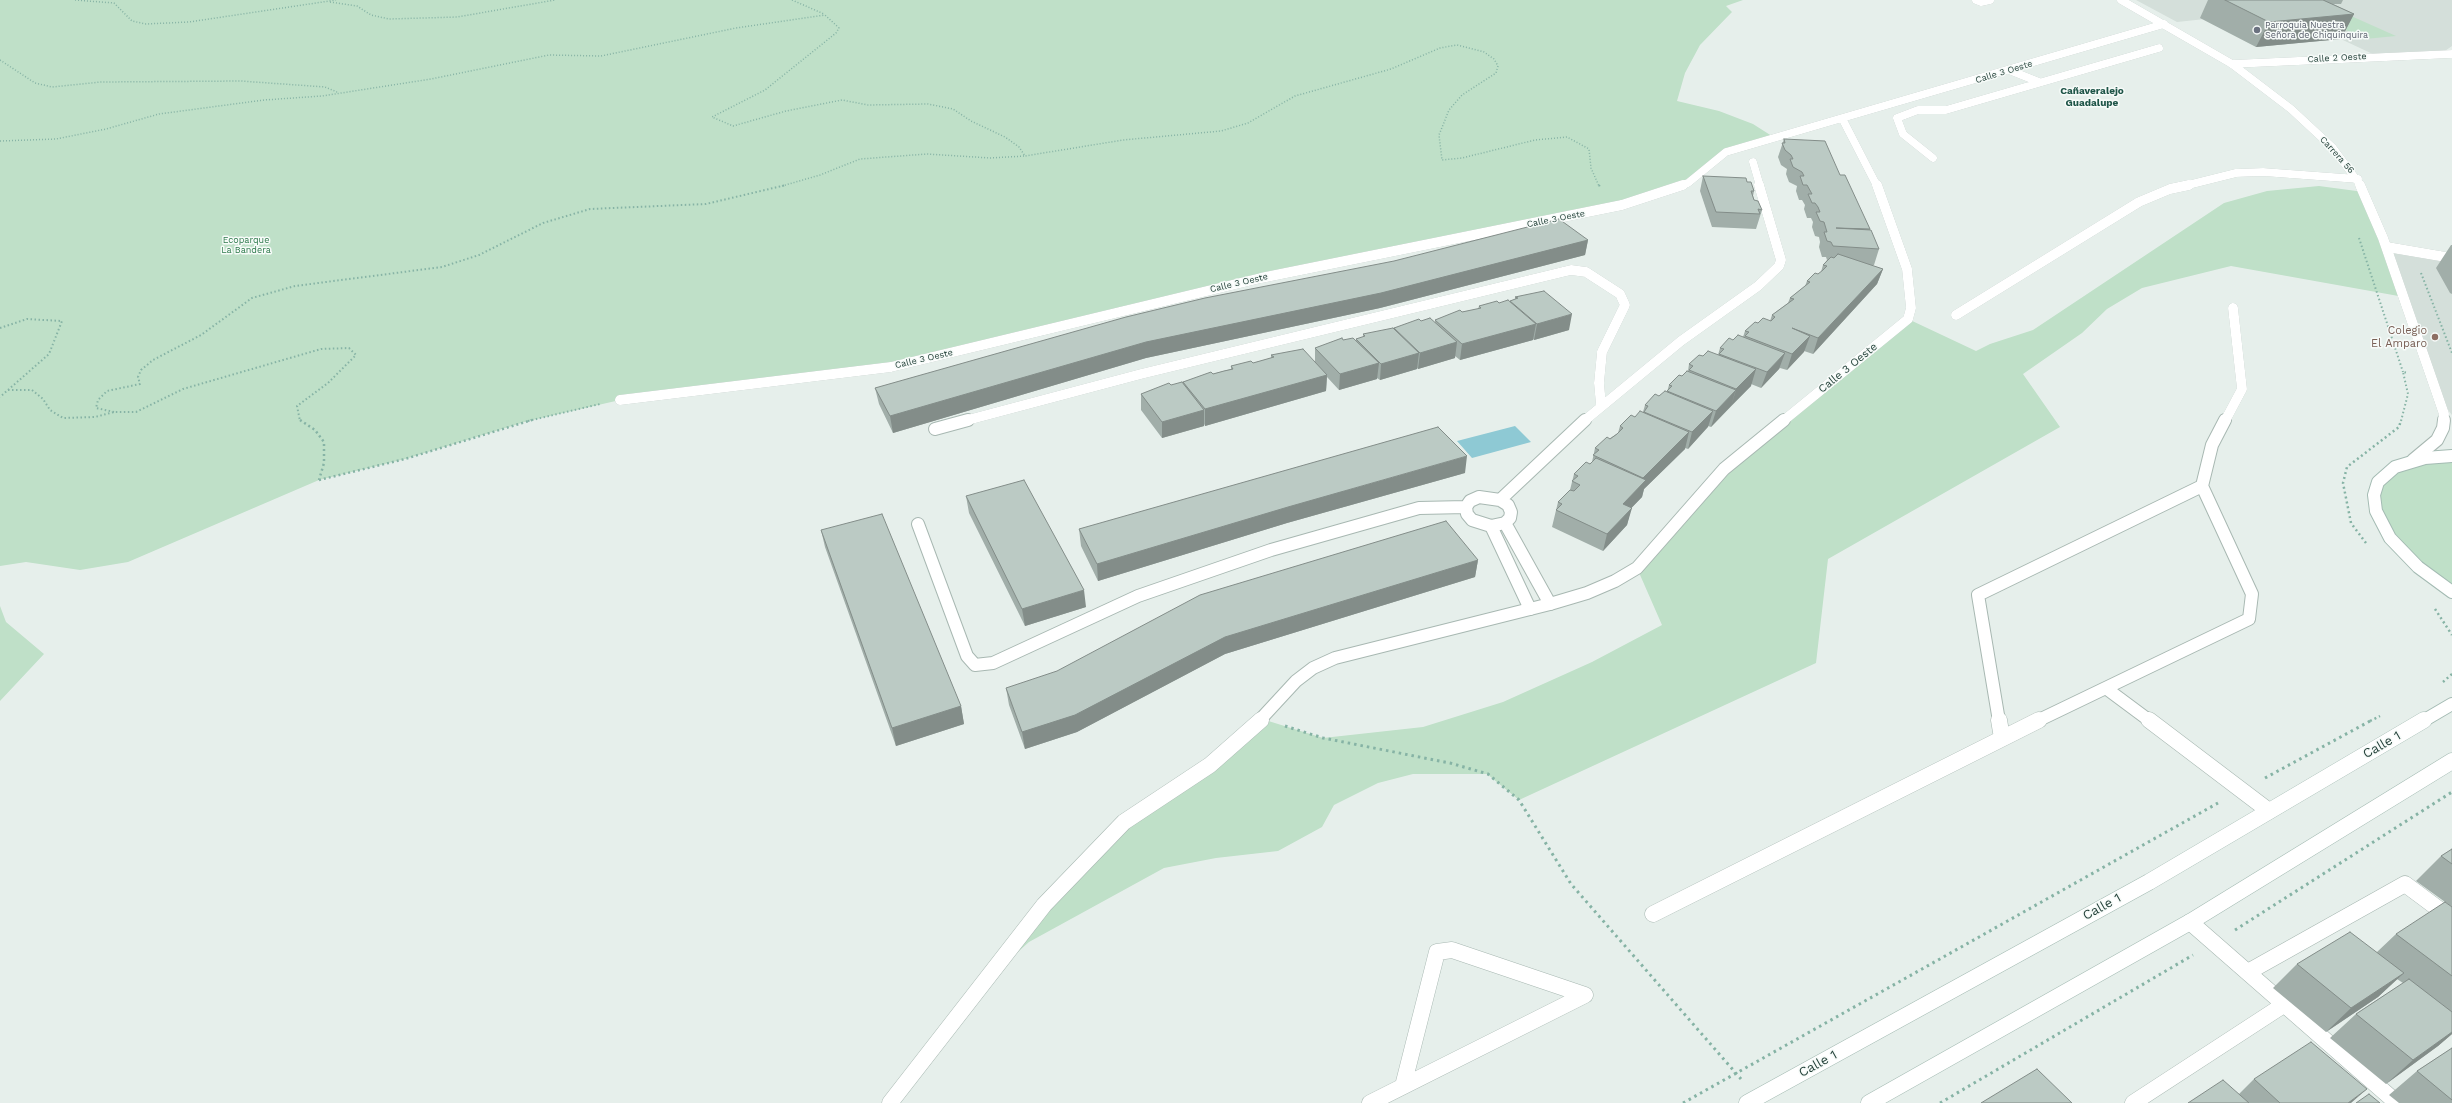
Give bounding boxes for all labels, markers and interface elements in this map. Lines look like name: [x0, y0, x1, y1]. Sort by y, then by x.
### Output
place label: Parroquia Nuestra Señora de Chiquinquira: [2265, 20, 2368, 41]
marker: Parroquia Nuestra Señora de Chiquinquira: [2252, 25, 2262, 35]
street label: Calle 2 Oeste: [2307, 51, 2367, 65]
street label: Calle 3 Oeste: [1974, 58, 2034, 86]
district label: Cañaveralejo Guadalupe: [2060, 85, 2124, 108]
street label: Carrera 56: [2318, 134, 2356, 176]
street label: Calle 3 Oeste: [1526, 208, 1586, 230]
park label: Ecoparque La Bandera: [221, 235, 271, 256]
street label: Calle 3 Oeste: [1209, 271, 1269, 295]
place label: Colegio El Amparo: [2371, 324, 2427, 350]
marker: Colegio El Amparo: [2430, 332, 2440, 342]
street label: Calle 3 Oeste: [1816, 340, 1880, 396]
street label: Calle 3 Oeste: [894, 347, 954, 371]
street label: Calle 1: [2360, 728, 2404, 762]
street label: Calle 1: [2080, 890, 2124, 924]
street label: Calle 1: [1796, 1047, 1840, 1081]

